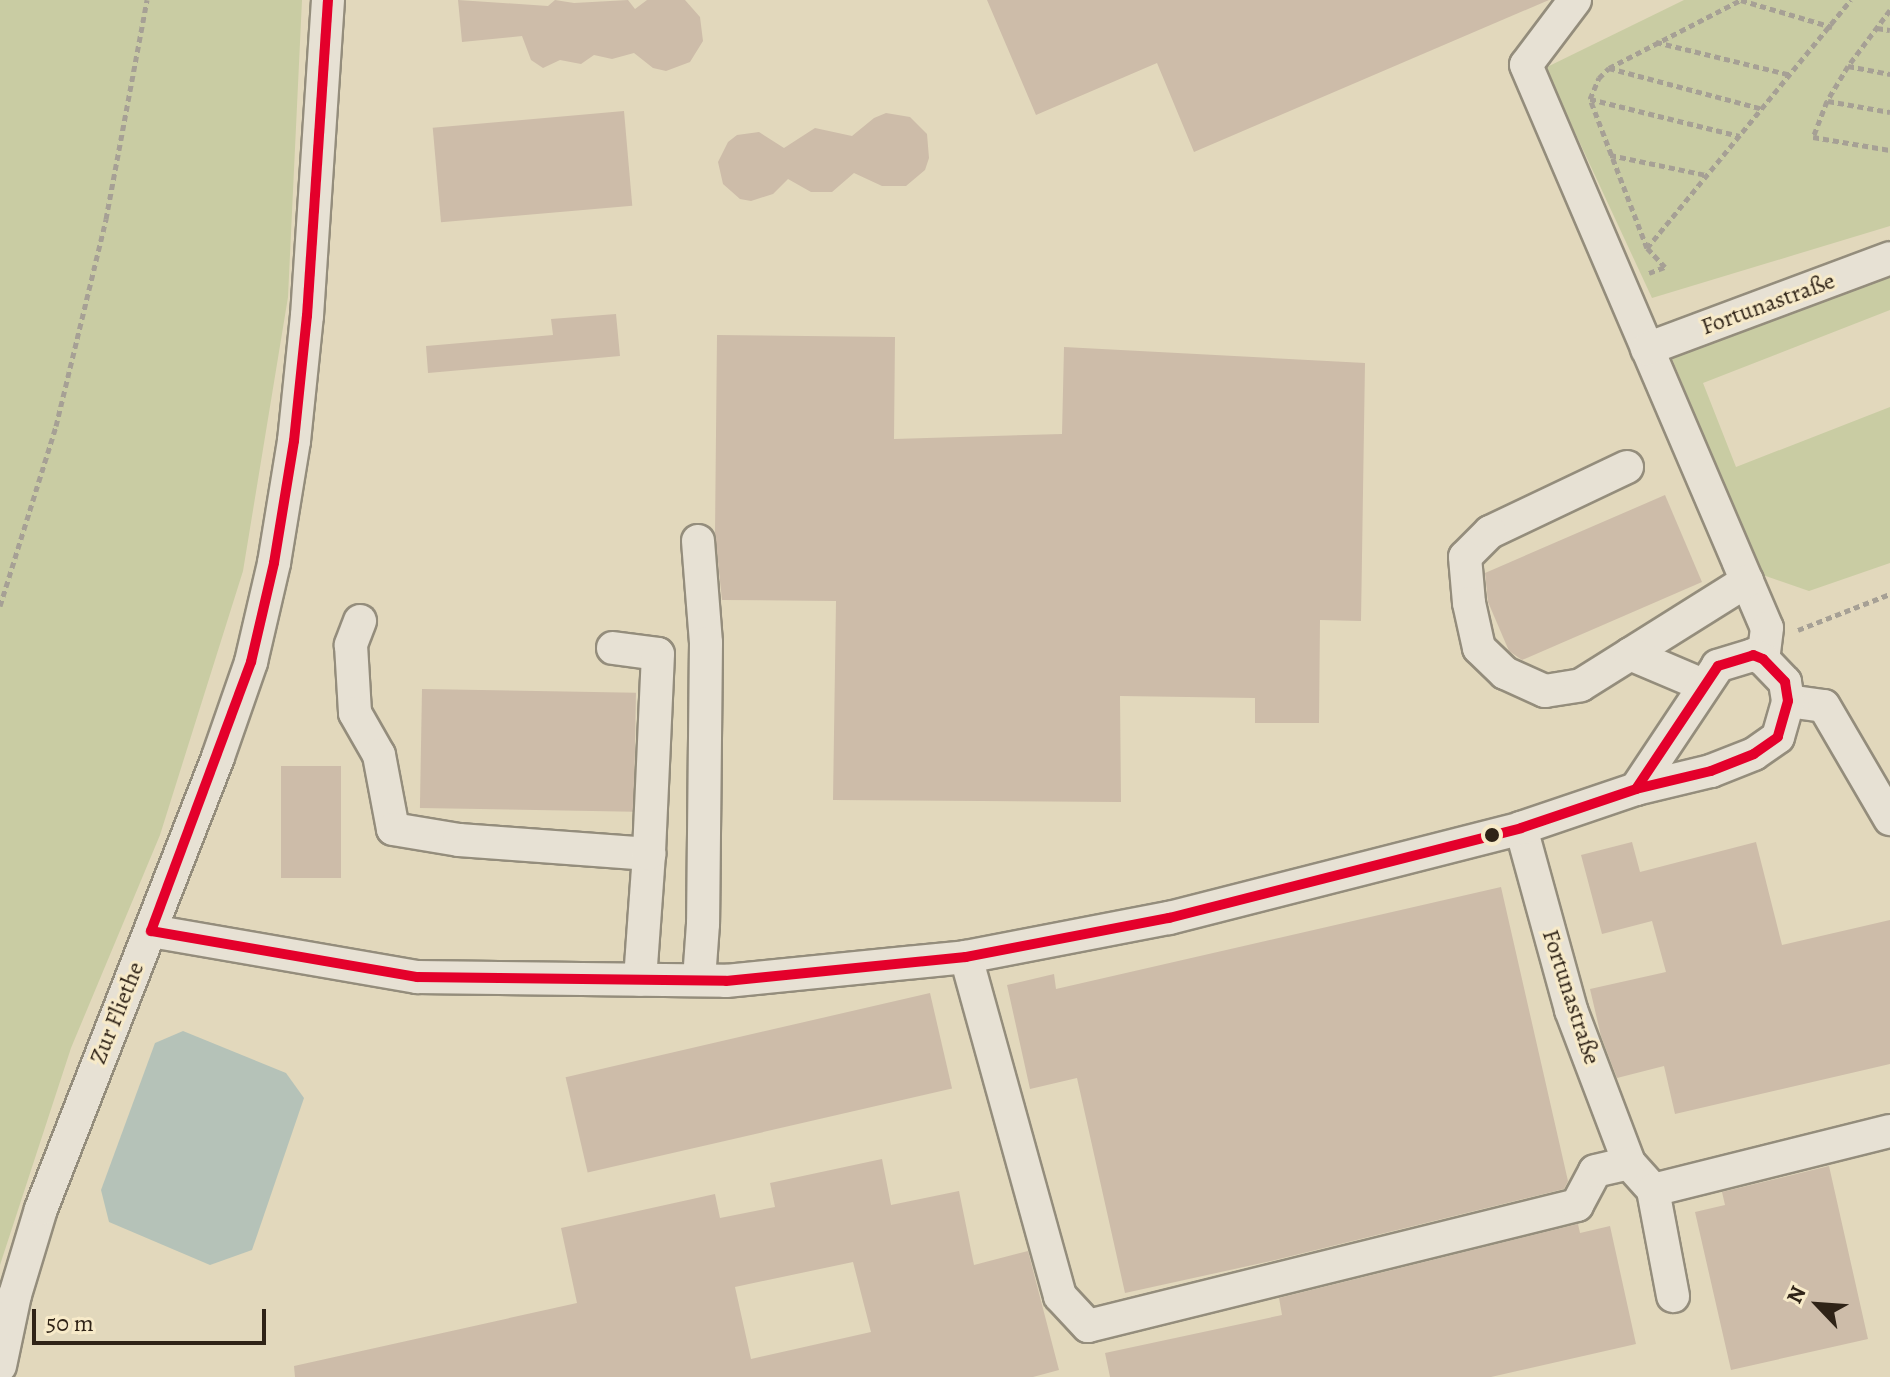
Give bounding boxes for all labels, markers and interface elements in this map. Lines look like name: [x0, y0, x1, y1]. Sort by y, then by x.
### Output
street label: Fortunastraße: [1697, 266, 1839, 342]
unlabelled marker: [1484, 827, 1500, 843]
street label: Fortunastraße: [1536, 926, 1606, 1068]
street label: Zur Fliethe: [84, 958, 150, 1068]
north arrow: [1778, 1265, 1858, 1345]
text: N: [1779, 1281, 1813, 1308]
scale bar: [36, 1293, 270, 1343]
text: 50 m: [46, 1307, 94, 1339]

